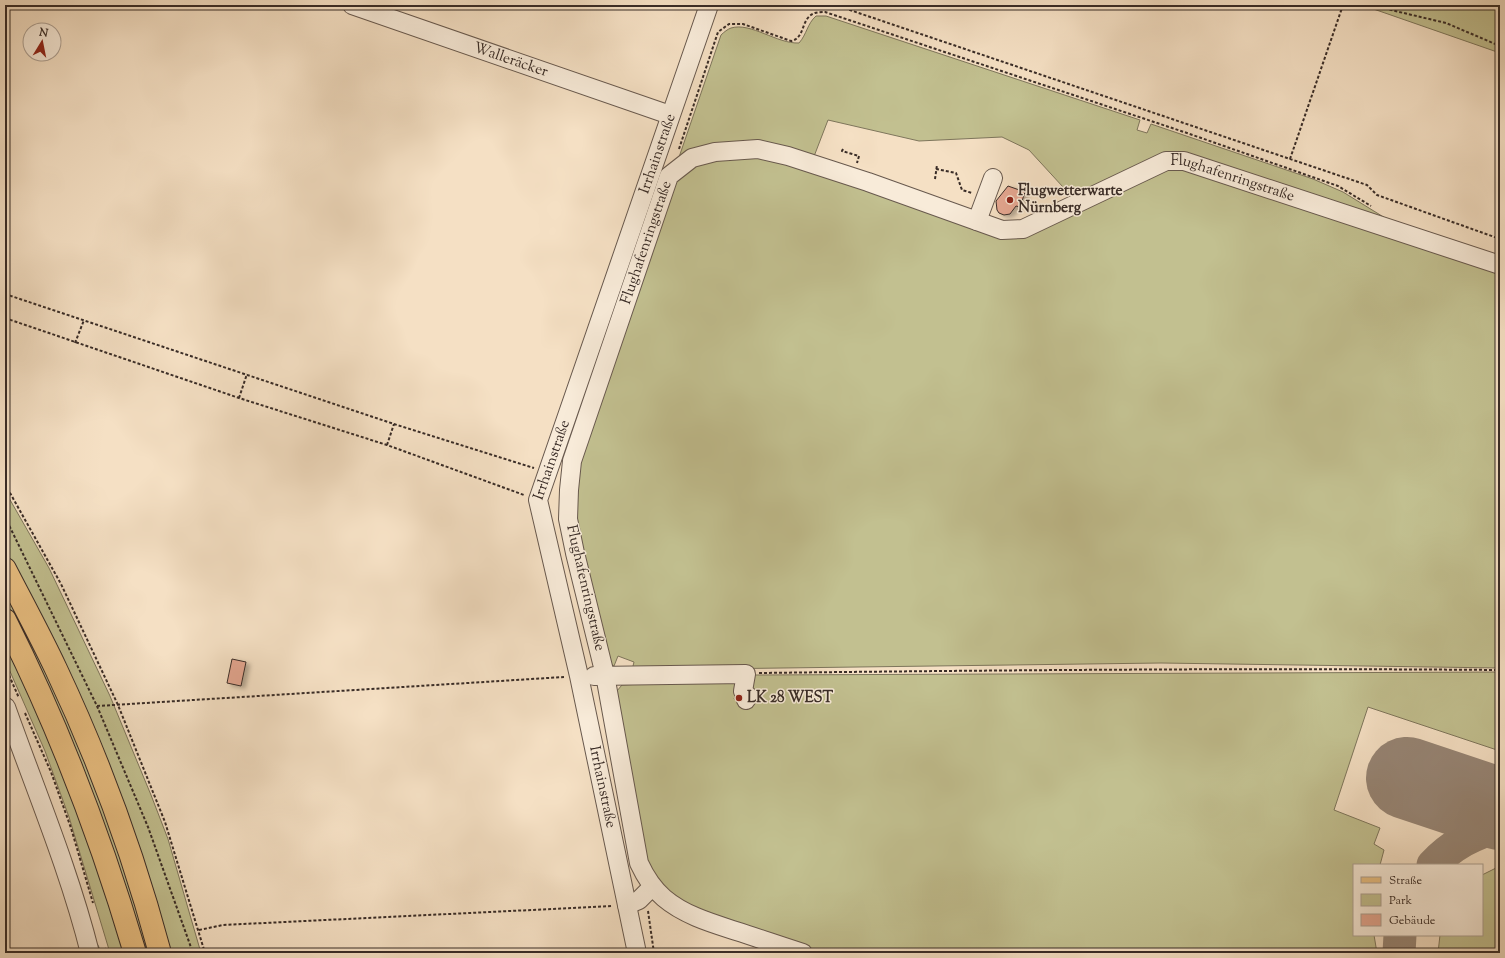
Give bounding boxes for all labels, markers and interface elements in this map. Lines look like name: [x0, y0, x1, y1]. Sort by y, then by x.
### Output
north arrow: [22, 22, 62, 62]
text: N: [37, 24, 49, 42]
street label: Walleräcker: [471, 37, 551, 83]
street label: Irrhainstraße: [634, 111, 681, 197]
street label: Flughafenringstraße: [1170, 151, 1297, 207]
street label: Flughafenringstraße: [616, 178, 677, 307]
place label: Flugwetterwarte Nürnberg: [1018, 181, 1123, 219]
marker: Flugwetterwarte Nürnberg: [1005, 195, 1015, 205]
street label: Irrhainstraße: [528, 417, 575, 503]
street label: Flughafenringstraße: [560, 523, 610, 653]
place label: LK 28 WEST: [747, 688, 833, 709]
marker: LK 28 WEST: [734, 693, 744, 703]
street label: Irrhainstraße: [583, 744, 621, 830]
legend: [1353, 864, 1483, 936]
text: Straße: [1389, 872, 1423, 890]
text: Park: [1389, 892, 1412, 910]
text: Gebäude: [1389, 912, 1436, 930]

